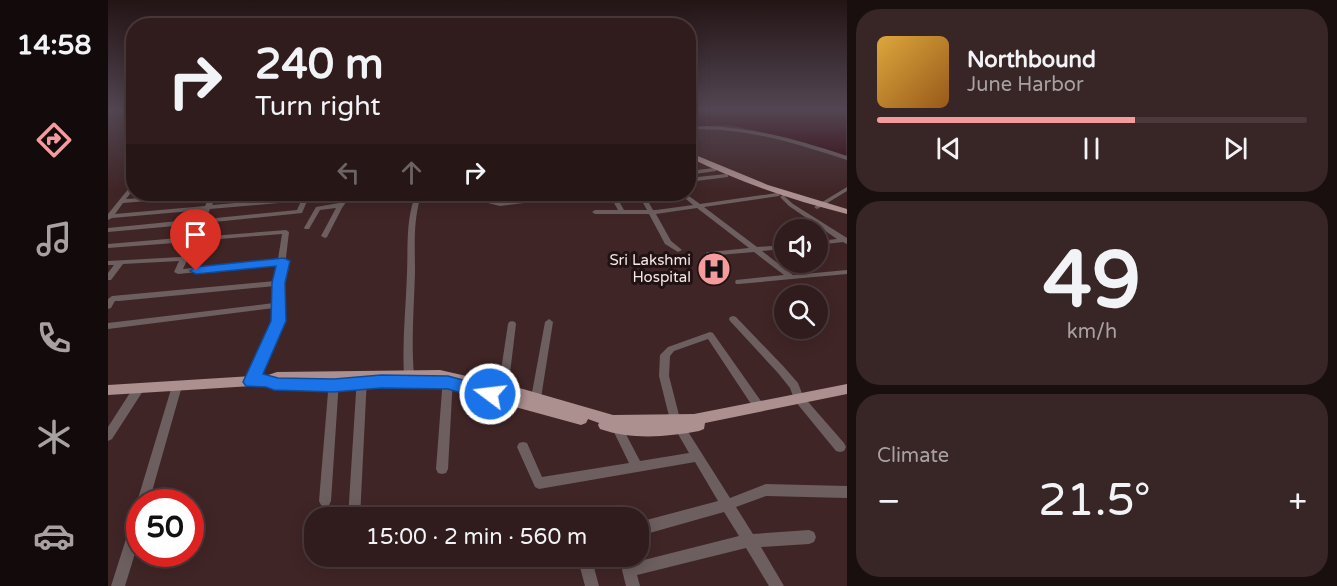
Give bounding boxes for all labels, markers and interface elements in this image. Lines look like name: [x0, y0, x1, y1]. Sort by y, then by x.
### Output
text: 14:58: [17, 29, 91, 62]
text: 240 m: [255, 39, 384, 90]
icon: right: [156, 42, 234, 120]
text: Northbound: [967, 47, 1096, 73]
text: June Harbor: [967, 73, 1084, 97]
text: Turn right: [255, 90, 381, 123]
icon: directions: [33, 119, 75, 161]
icon: previous: [932, 132, 965, 165]
icon: pause: [1075, 132, 1108, 165]
icon: next: [1219, 132, 1252, 165]
icon: left: [332, 156, 365, 189]
icon: ahead: [395, 156, 428, 189]
icon: right: [458, 156, 491, 189]
pin: [170, 209, 221, 271]
icon: music: [33, 218, 75, 260]
icon: arrive: [179, 218, 212, 251]
map controls: [774, 219, 828, 339]
button: sound: [774, 219, 828, 273]
text: 49: [1043, 234, 1141, 328]
place label: Sri Lakshmi Hospital: [609, 251, 691, 286]
hospital icon: Sri Lakshmi Hospital: [696, 251, 732, 287]
button: search: [774, 285, 828, 339]
icon: phone: [33, 317, 75, 359]
text: km/h: [1067, 320, 1117, 344]
position arrow: [458, 362, 522, 426]
icon: climate: [33, 416, 75, 458]
text: Climate: [877, 444, 949, 468]
text: 21.5°: [1038, 474, 1151, 528]
text: −: [877, 482, 901, 521]
text: +: [1288, 482, 1307, 521]
speed limit sign: 50: [126, 489, 204, 567]
icon: car: [33, 515, 75, 557]
text: 15:00 · 2 min · 560 m: [366, 524, 587, 550]

